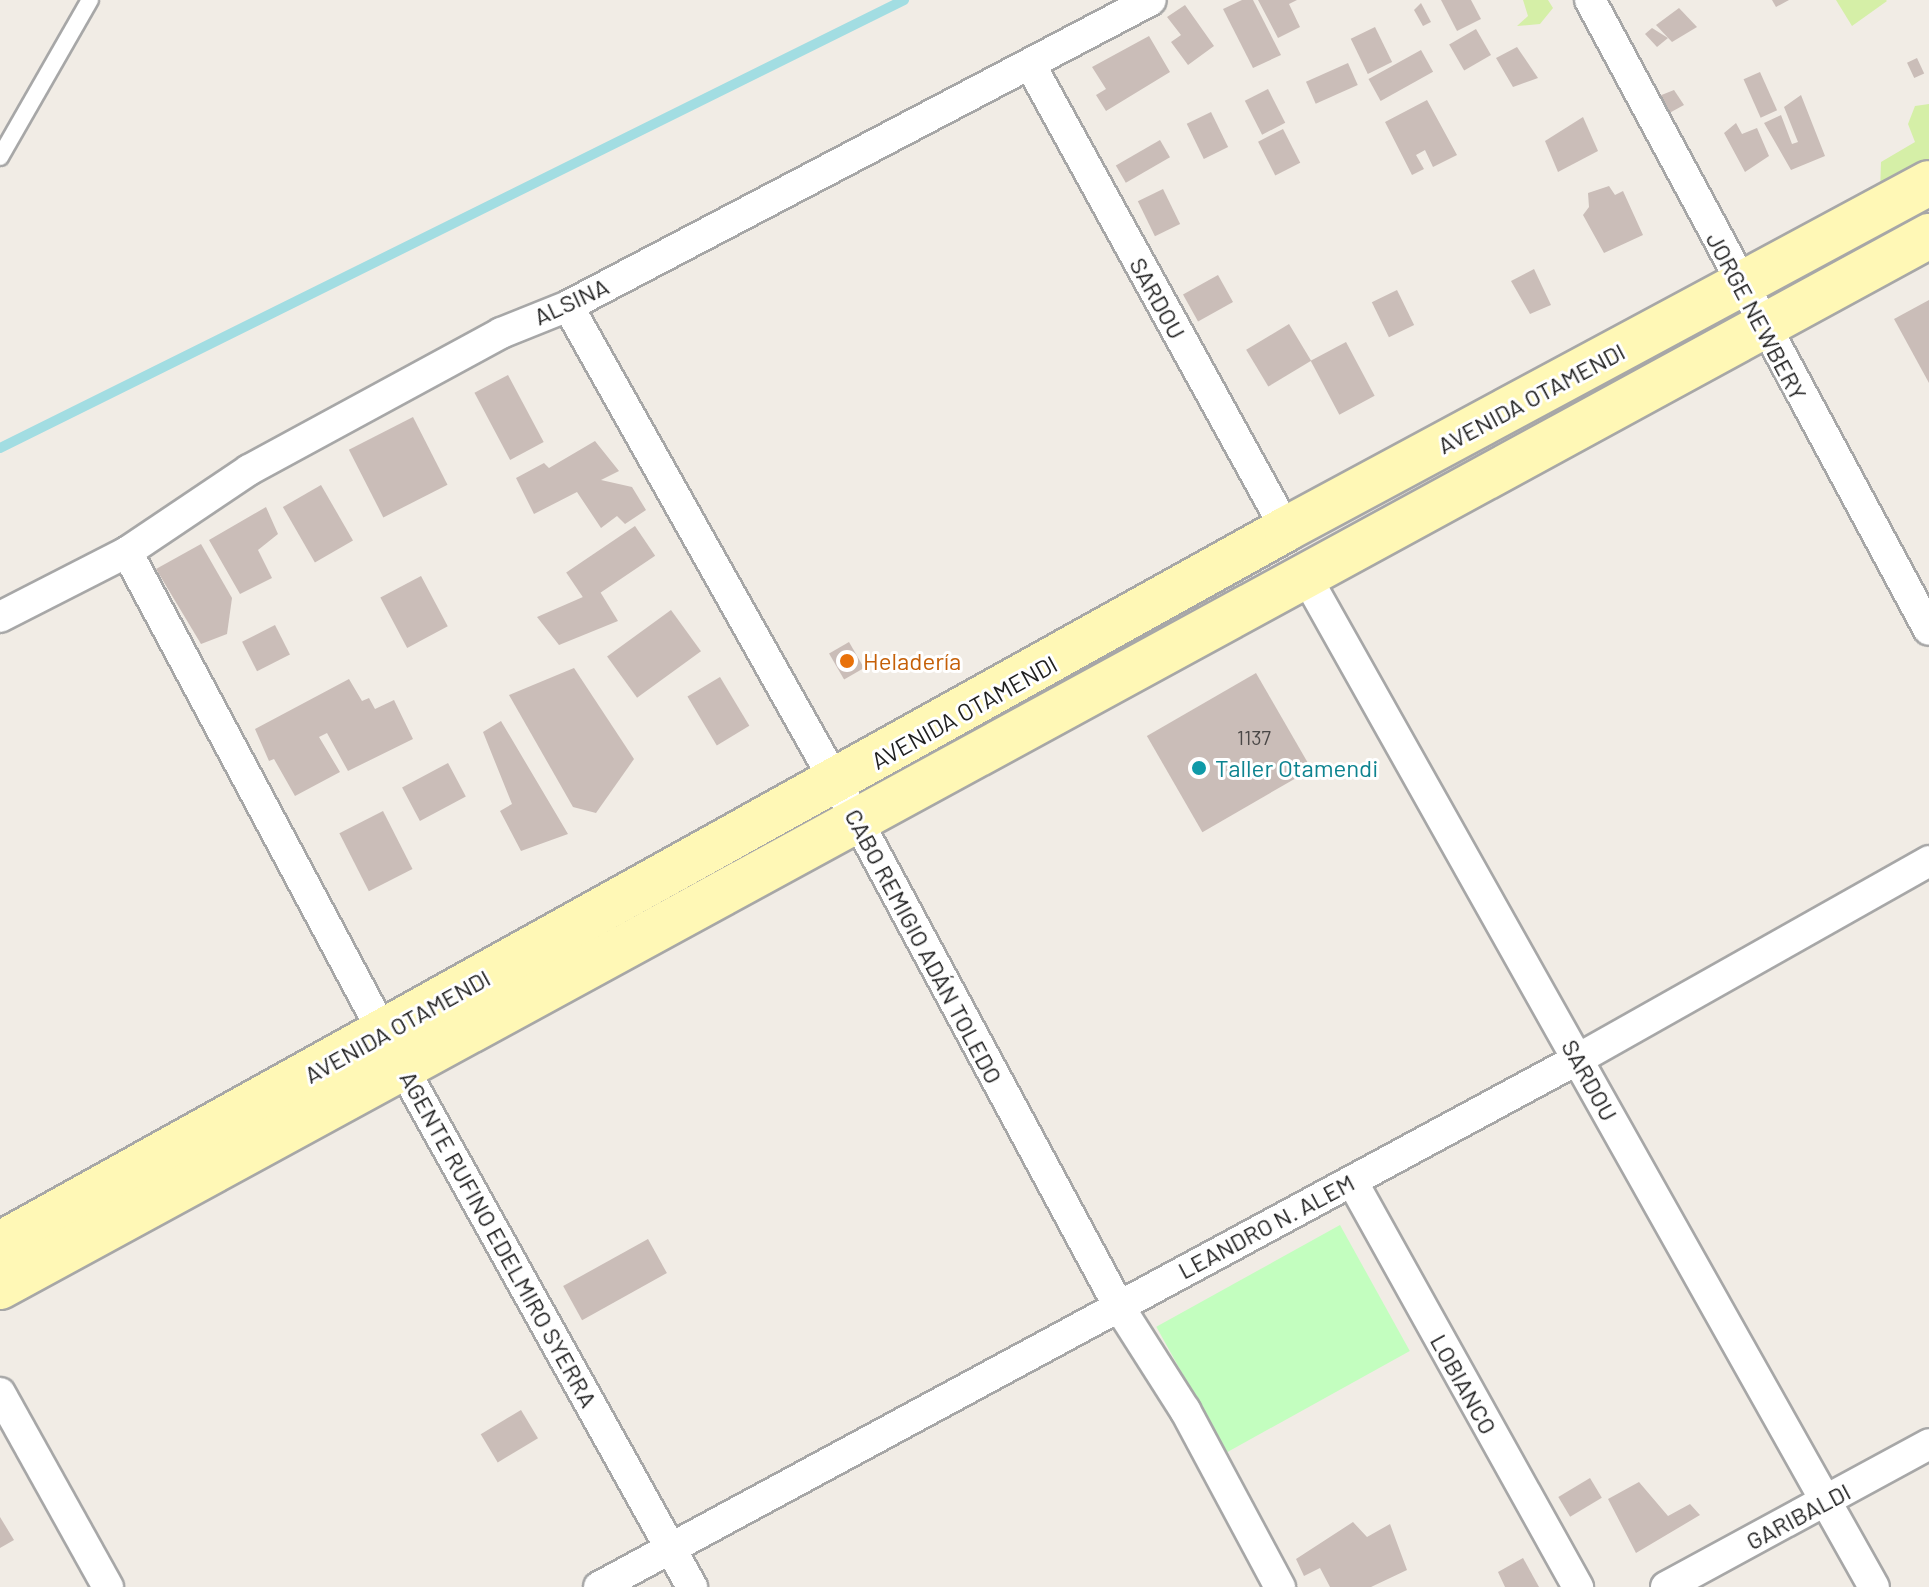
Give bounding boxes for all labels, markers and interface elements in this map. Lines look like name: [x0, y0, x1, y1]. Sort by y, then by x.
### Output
street label: JORGE NEWBERY: [1701, 227, 1813, 405]
street label: SARDOU: [1124, 252, 1192, 344]
street label: ALSINA: [529, 271, 613, 331]
street label: AVENIDA OTAMENDI: [1432, 336, 1630, 460]
place label: Heladería: [863, 647, 961, 675]
street label: AVENIDA OTAMENDI: [866, 649, 1062, 775]
marker: Heladería: [838, 652, 856, 670]
house number: 1137: [1237, 725, 1271, 749]
place label: Taller Otamendi: [1215, 754, 1378, 782]
marker: Taller Otamendi: [1190, 759, 1208, 777]
street label: CABO REMIGIO ADÁN TOLEDO: [839, 804, 1009, 1088]
street label: AVENIDA OTAMENDI: [299, 963, 495, 1089]
street label: SARDOU: [1556, 1034, 1624, 1126]
street label: AGENTE RUFINO EDELMIRO SYERRA: [394, 1066, 604, 1412]
street label: LEANDRO N. ALEM: [1173, 1167, 1359, 1285]
street label: LOBIANCO: [1425, 1329, 1503, 1439]
street label: GARIBALDI: [1741, 1477, 1855, 1555]

